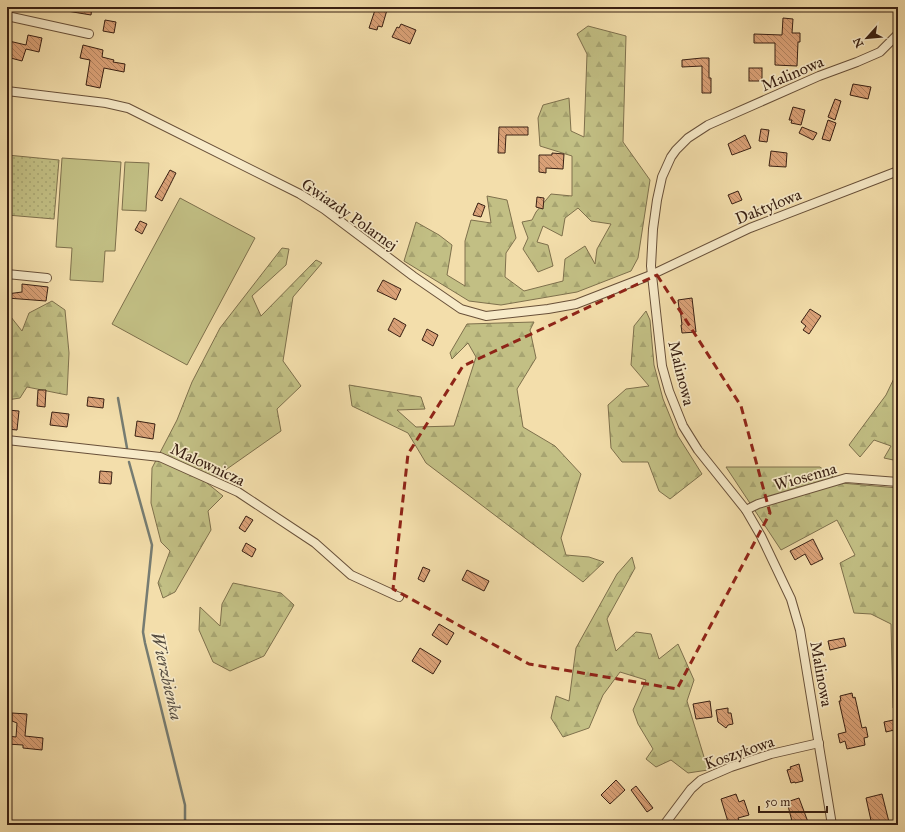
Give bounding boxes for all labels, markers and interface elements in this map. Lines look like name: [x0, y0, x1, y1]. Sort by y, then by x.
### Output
north arrow: [847, 18, 887, 58]
text: N: [850, 35, 866, 49]
street label: Malinowa: [758, 52, 826, 95]
street label: Gwiazdy Polarnej: [298, 174, 401, 255]
street label: Daktylowa: [732, 185, 804, 228]
street label: Malinowa: [664, 339, 699, 408]
street label: Malownicza: [168, 439, 248, 490]
street label: Wiosenna: [772, 458, 839, 494]
water label: Wierzbienka: [146, 630, 187, 722]
street label: Malinowa: [806, 640, 837, 708]
street label: Koszykowa: [702, 732, 777, 773]
scale bar: [759, 788, 827, 814]
text: 50 m: [765, 795, 790, 809]

